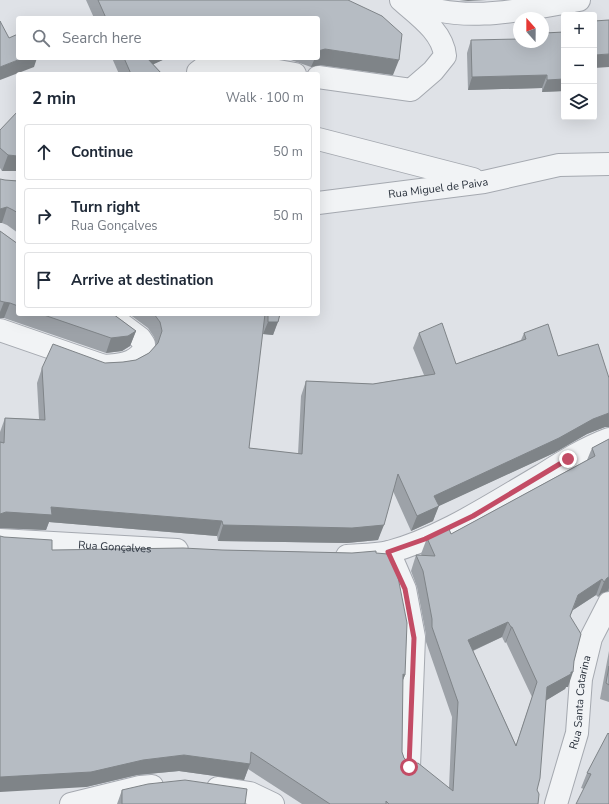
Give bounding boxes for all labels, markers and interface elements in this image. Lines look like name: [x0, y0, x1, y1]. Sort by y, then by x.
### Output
north arrow: [513, 12, 549, 48]
map controls: [561, 12, 597, 120]
button: +: [561, 12, 597, 48]
search box: [16, 16, 320, 60]
icon: search: [30, 27, 52, 49]
text: Search here: [62, 28, 142, 48]
button: −: [561, 48, 597, 84]
button: layers: [561, 84, 597, 120]
text: 2 min: [32, 87, 76, 110]
text: Walk · 100 m: [226, 89, 304, 107]
icon: ahead: [33, 141, 55, 163]
text: Continue: [71, 142, 133, 162]
text: 50 m: [273, 143, 303, 161]
street label: Rua Miguel de Paiva: [387, 174, 490, 202]
text: Turn right: [71, 197, 140, 217]
icon: right: [33, 205, 55, 227]
text: 50 m: [273, 207, 303, 225]
text: Rua Gonçalves: [71, 217, 158, 235]
icon: arrive: [33, 269, 55, 291]
text: Arrive at destination: [71, 270, 214, 290]
route end: [559, 450, 577, 468]
street label: Rua Gonçalves: [78, 537, 152, 557]
street label: Rua Santa Catarina: [566, 654, 595, 751]
route start: [400, 758, 418, 776]

